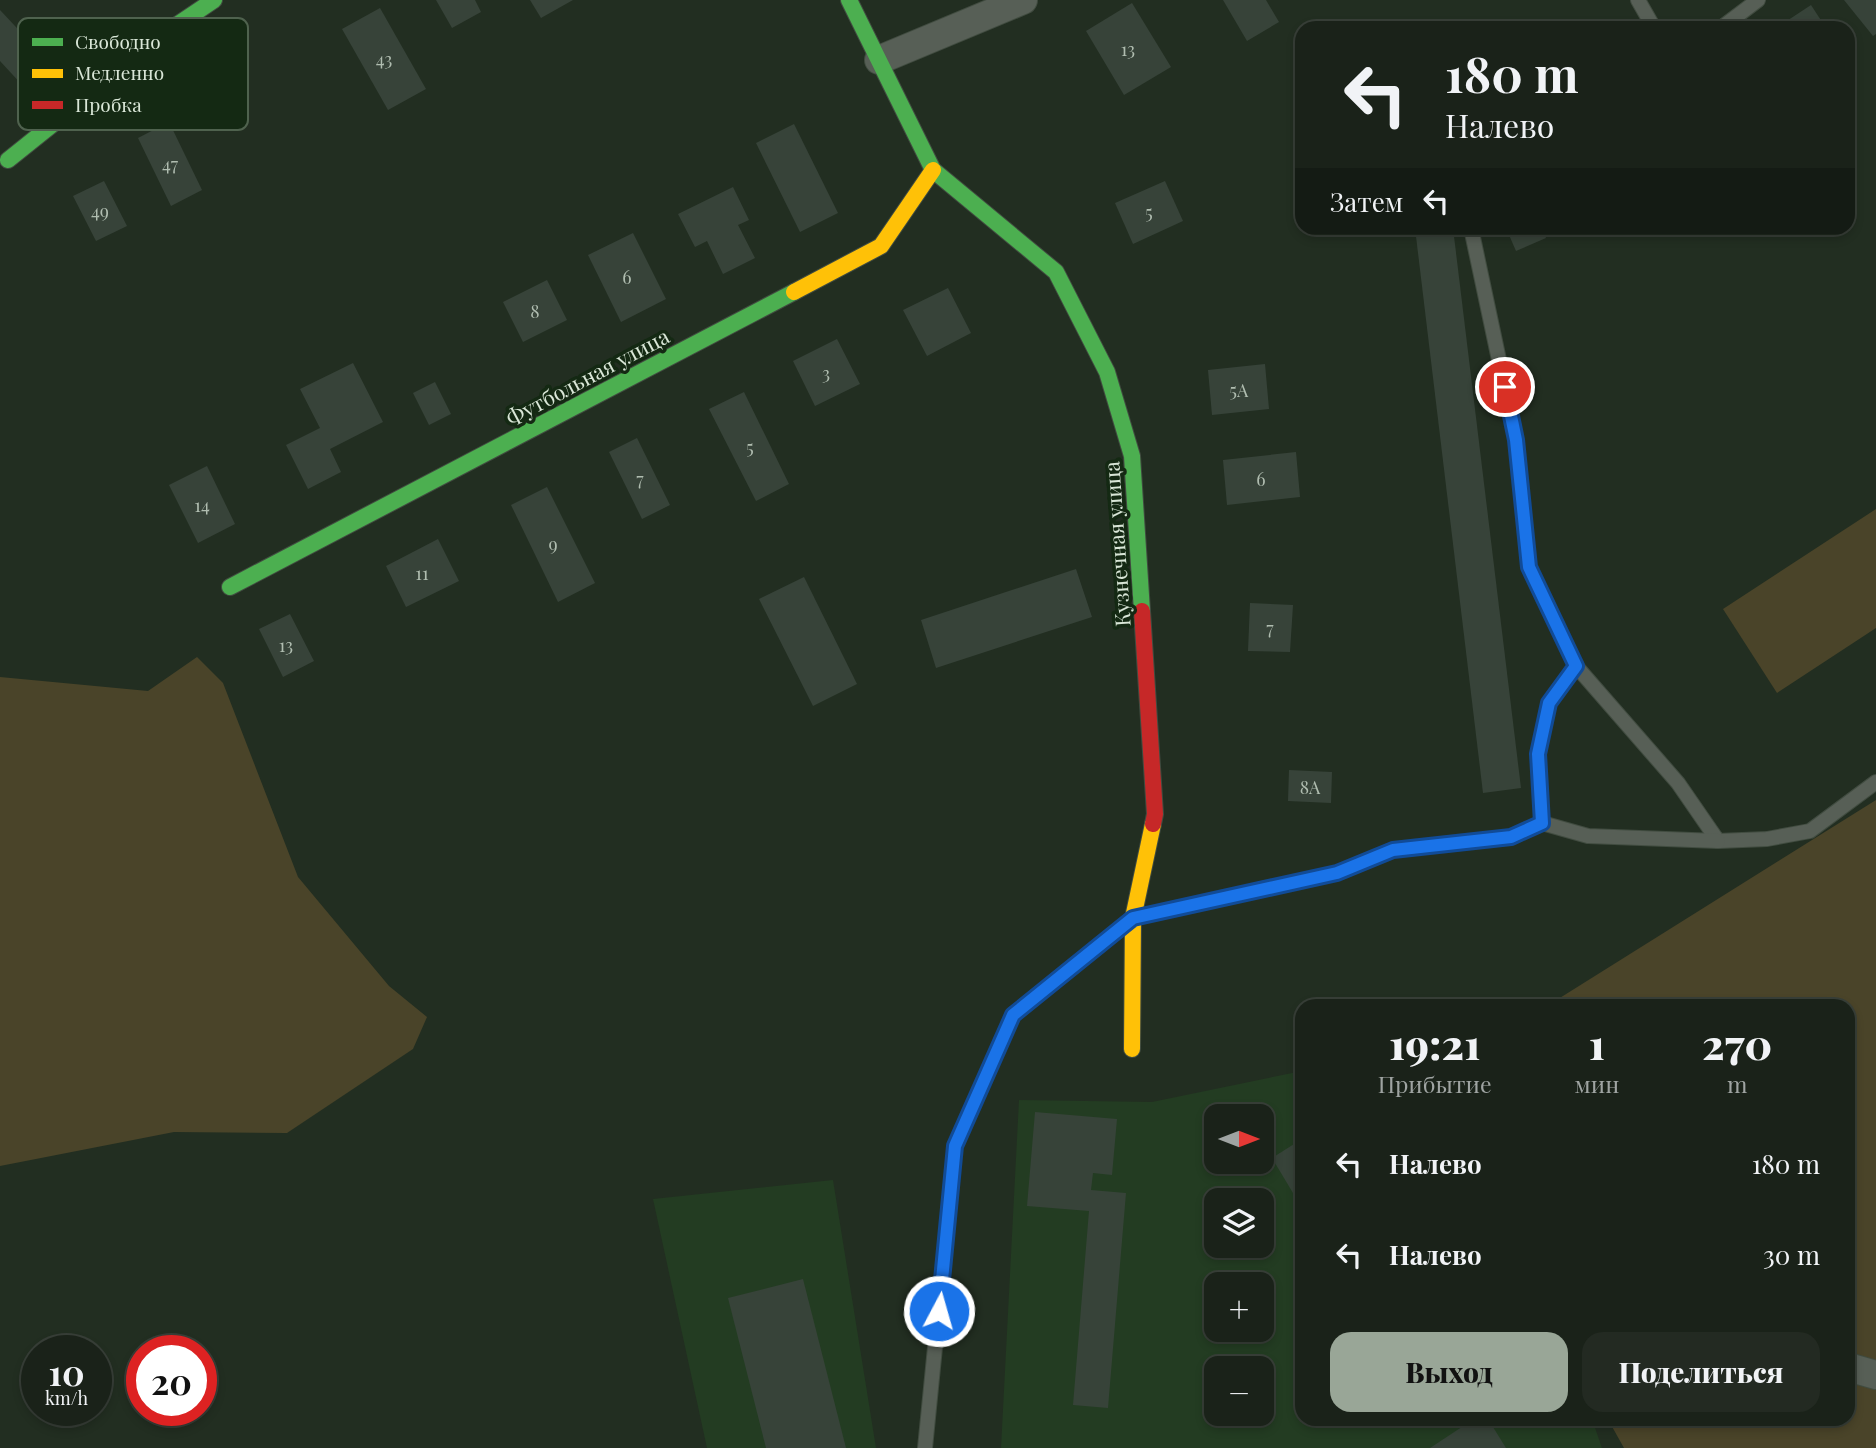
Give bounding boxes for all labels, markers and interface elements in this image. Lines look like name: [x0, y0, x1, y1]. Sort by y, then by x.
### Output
legend: [18, 18, 248, 130]
text: Свободно: [75, 28, 161, 54]
house number: 13: [1121, 37, 1135, 61]
text: 180 m: [1445, 40, 1579, 105]
house number: 43: [376, 47, 392, 71]
icon: left: [1330, 49, 1421, 140]
text: Медленно: [75, 59, 164, 85]
text: Пробка: [75, 91, 142, 117]
text: Налево: [1445, 103, 1554, 146]
house number: 47: [162, 152, 179, 176]
icon: left: [1417, 182, 1455, 220]
text: Затем: [1330, 184, 1403, 219]
house number: 49: [91, 199, 109, 223]
house number: 5: [1145, 200, 1153, 224]
house number: 6: [622, 265, 632, 289]
house number: 8: [530, 299, 540, 323]
street label: Футбольная улица: [500, 321, 674, 431]
pin: [1475, 357, 1535, 417]
house number: 3: [822, 361, 830, 385]
icon: arrive: [1486, 368, 1524, 406]
house number: 5А: [1230, 378, 1249, 402]
house number: 5: [746, 435, 754, 459]
street label: Кузнечная улица: [1096, 460, 1136, 628]
house number: 7: [636, 467, 644, 491]
house number: 6: [1256, 467, 1266, 491]
house number: 14: [194, 493, 210, 517]
house number: 9: [548, 532, 558, 556]
house number: 11: [415, 561, 429, 585]
house number: 7: [1266, 616, 1274, 640]
house number: 13: [279, 633, 293, 657]
house number: 8А: [1300, 775, 1321, 799]
text: 19:21: [1389, 1015, 1480, 1071]
text: 1: [1589, 1015, 1605, 1071]
text: 270: [1702, 1015, 1772, 1071]
text: Прибытие: [1378, 1068, 1492, 1099]
text: мин: [1574, 1068, 1619, 1099]
text: m: [1727, 1068, 1747, 1099]
north arrow: [1204, 1104, 1274, 1174]
map controls: [1204, 1104, 1274, 1426]
icon: left: [1330, 1145, 1368, 1183]
text: Налево: [1389, 1146, 1482, 1181]
text: 180 m: [1752, 1146, 1820, 1181]
button: layers: [1204, 1188, 1274, 1258]
icon: left: [1330, 1236, 1368, 1274]
text: Налево: [1389, 1237, 1482, 1272]
text: 30 m: [1763, 1237, 1820, 1272]
button: +: [1204, 1272, 1274, 1342]
position arrow: [902, 1274, 976, 1348]
button: Выход: [1330, 1332, 1568, 1412]
button: Поделиться: [1582, 1332, 1820, 1412]
speed limit sign: 20: [126, 1335, 217, 1426]
text: 10: [49, 1348, 84, 1395]
button: −: [1204, 1356, 1274, 1426]
text: km/h: [45, 1386, 88, 1410]

